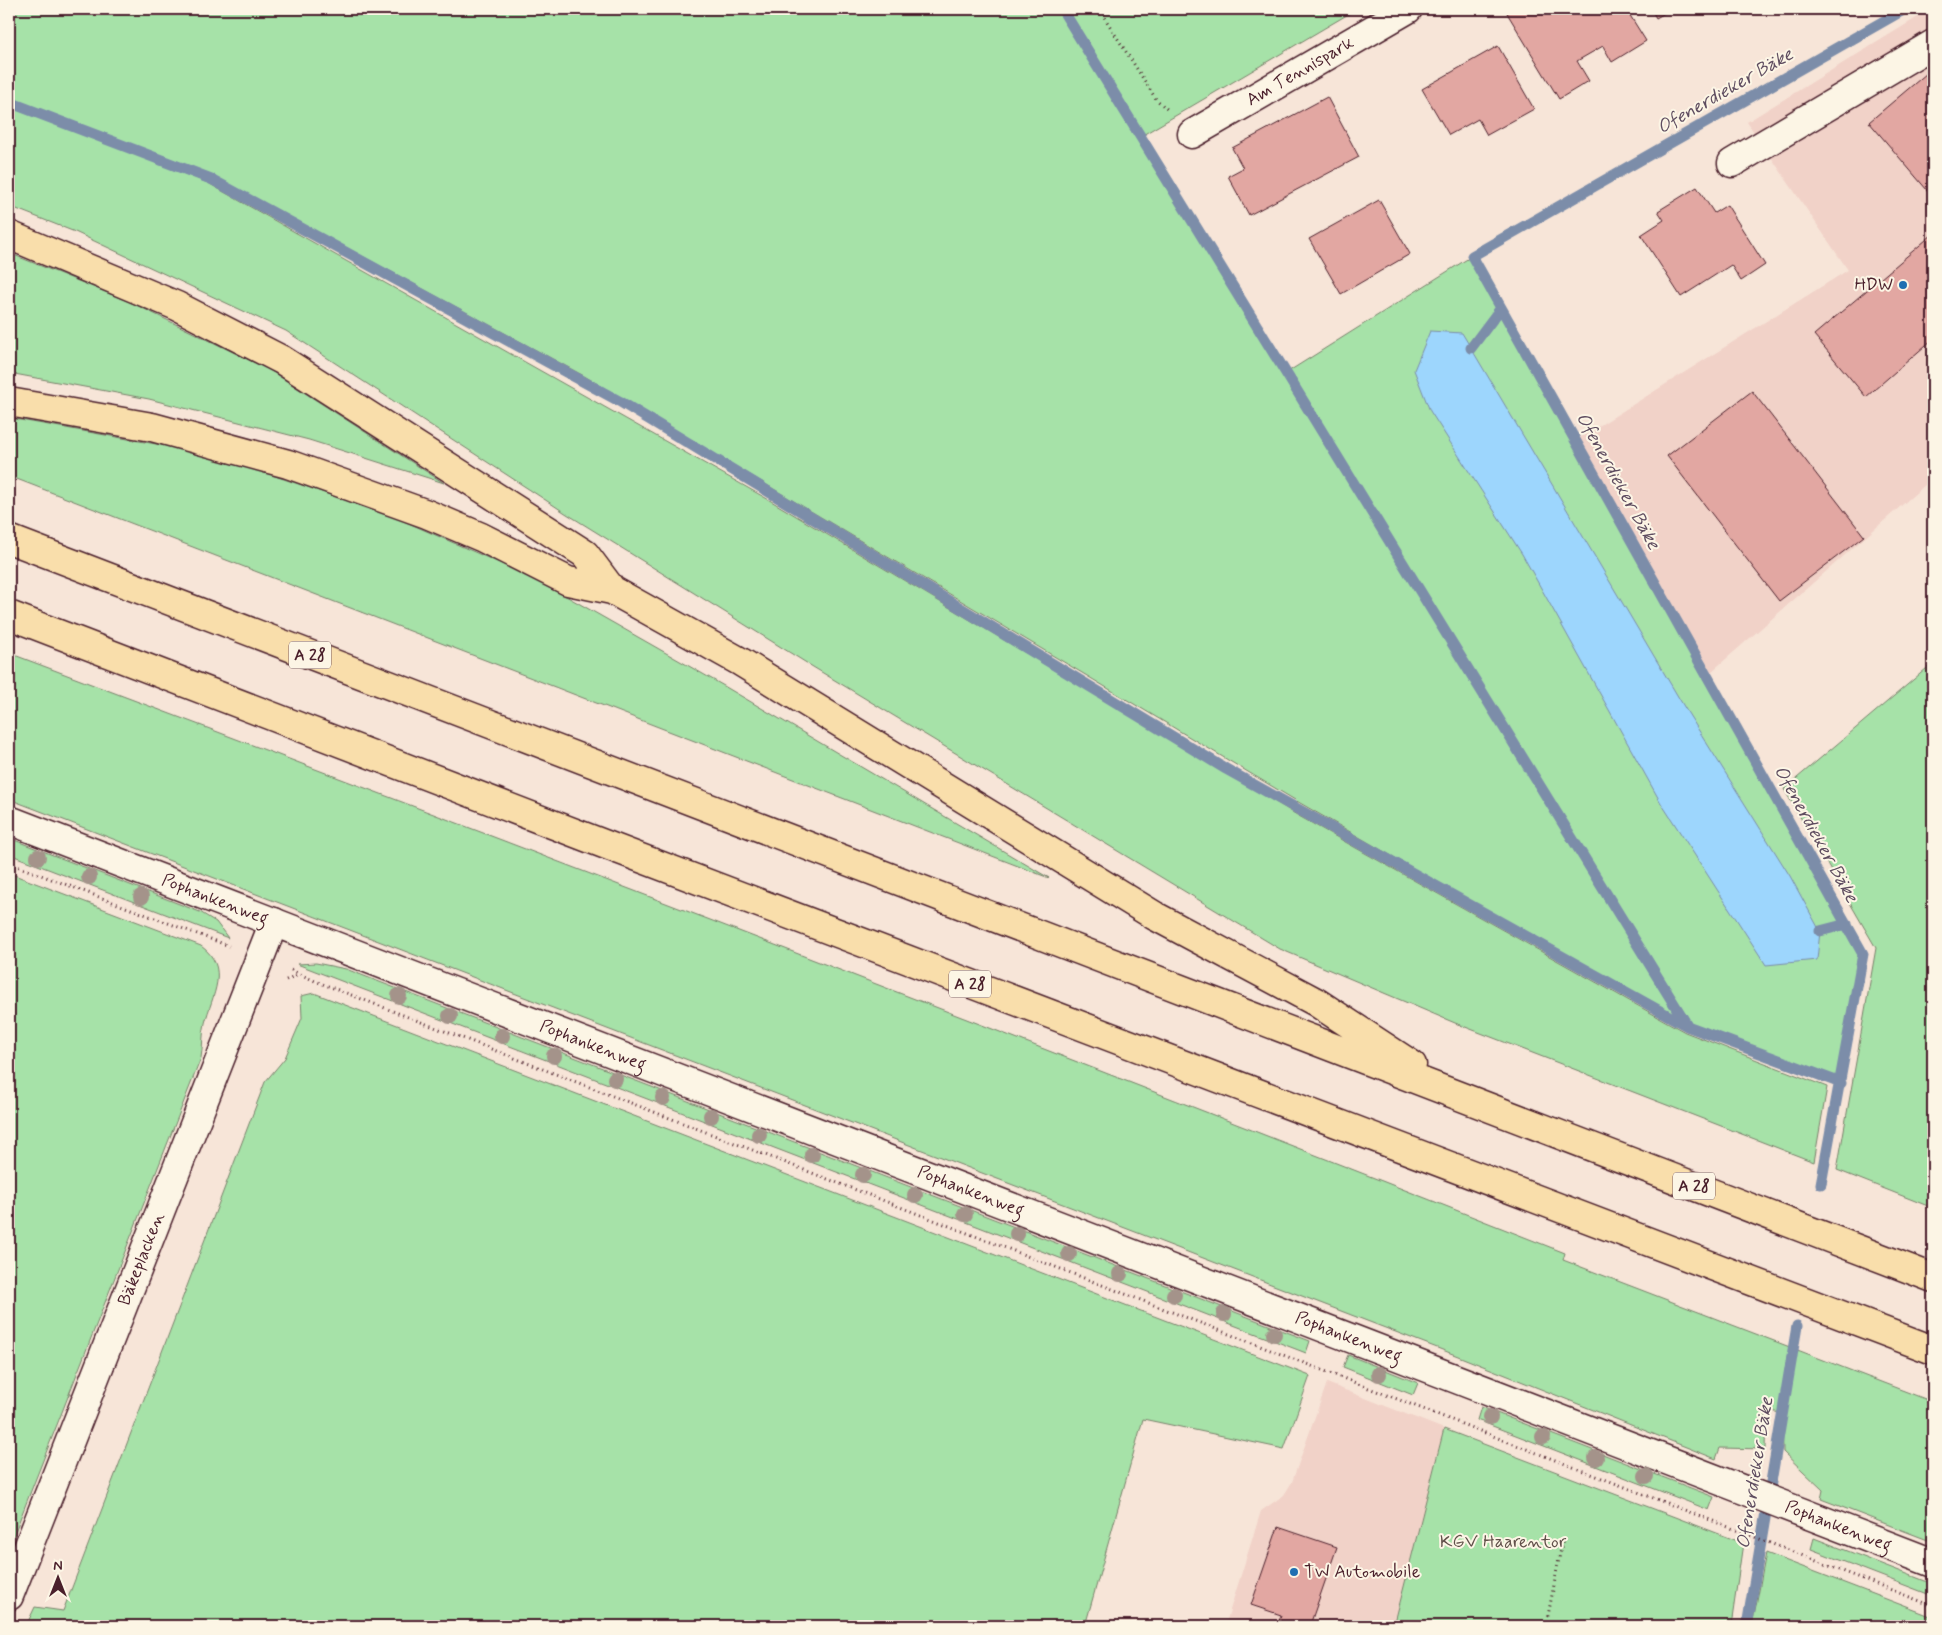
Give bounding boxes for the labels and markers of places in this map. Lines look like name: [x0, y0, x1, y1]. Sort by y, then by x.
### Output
place label: HDW: [1854, 273, 1893, 297]
marker: HDW: [1897, 279, 1909, 291]
place label: TW Automobile: [1304, 1560, 1420, 1584]
marker: TW Automobile: [1288, 1566, 1300, 1578]

